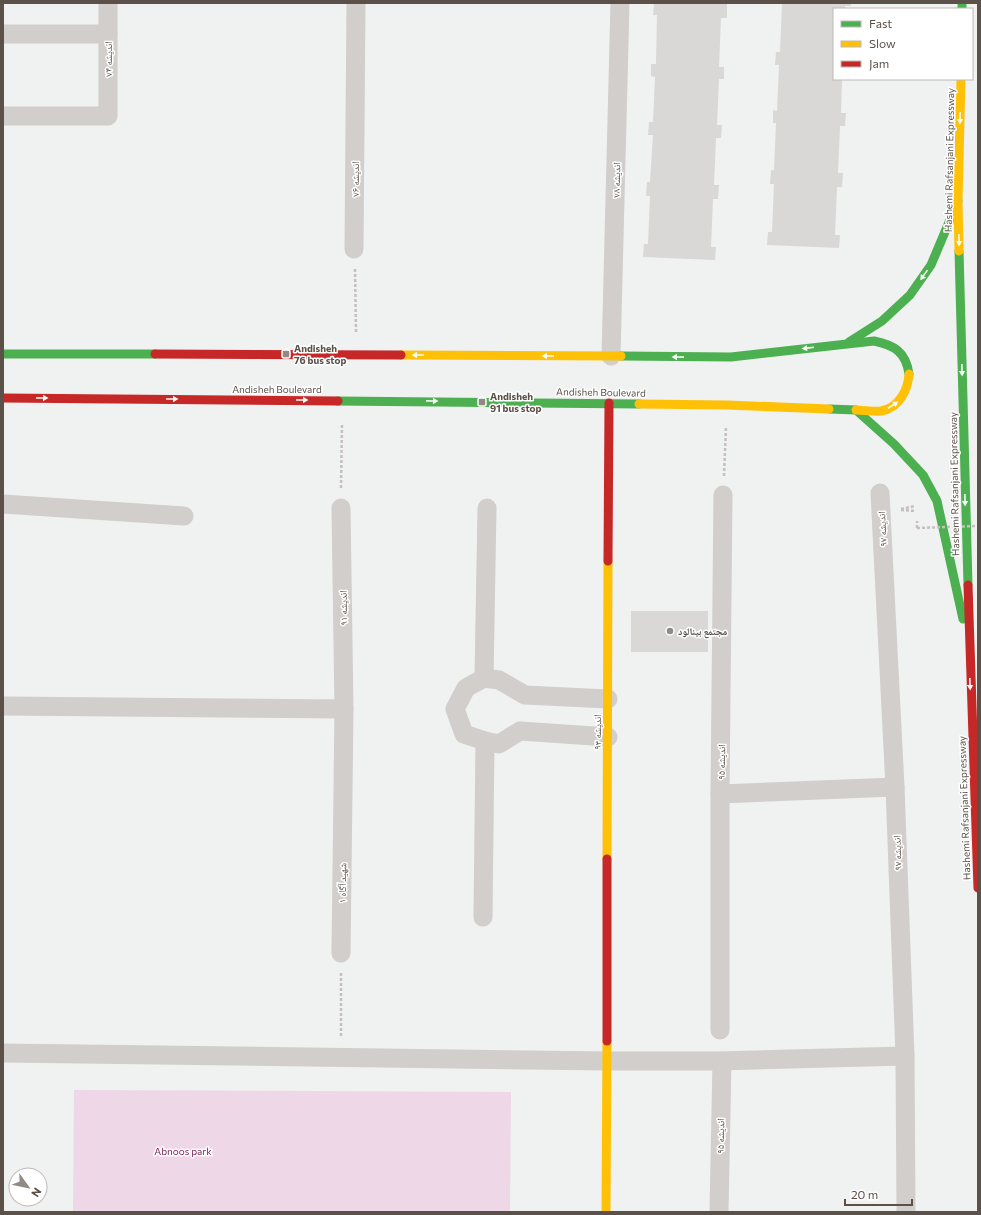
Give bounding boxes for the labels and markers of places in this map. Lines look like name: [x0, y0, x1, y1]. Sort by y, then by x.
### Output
place label: Andisheh 76 bus stop: [294, 342, 346, 366]
marker: Andisheh 76 bus stop: [281, 349, 291, 359]
place label: Andisheh 91 bus stop: [490, 390, 542, 414]
marker: Andisheh 91 bus stop: [477, 397, 487, 407]
place label: مجتمع بینالود: [678, 625, 728, 639]
marker: مجتمع بینالود: [665, 626, 675, 636]

